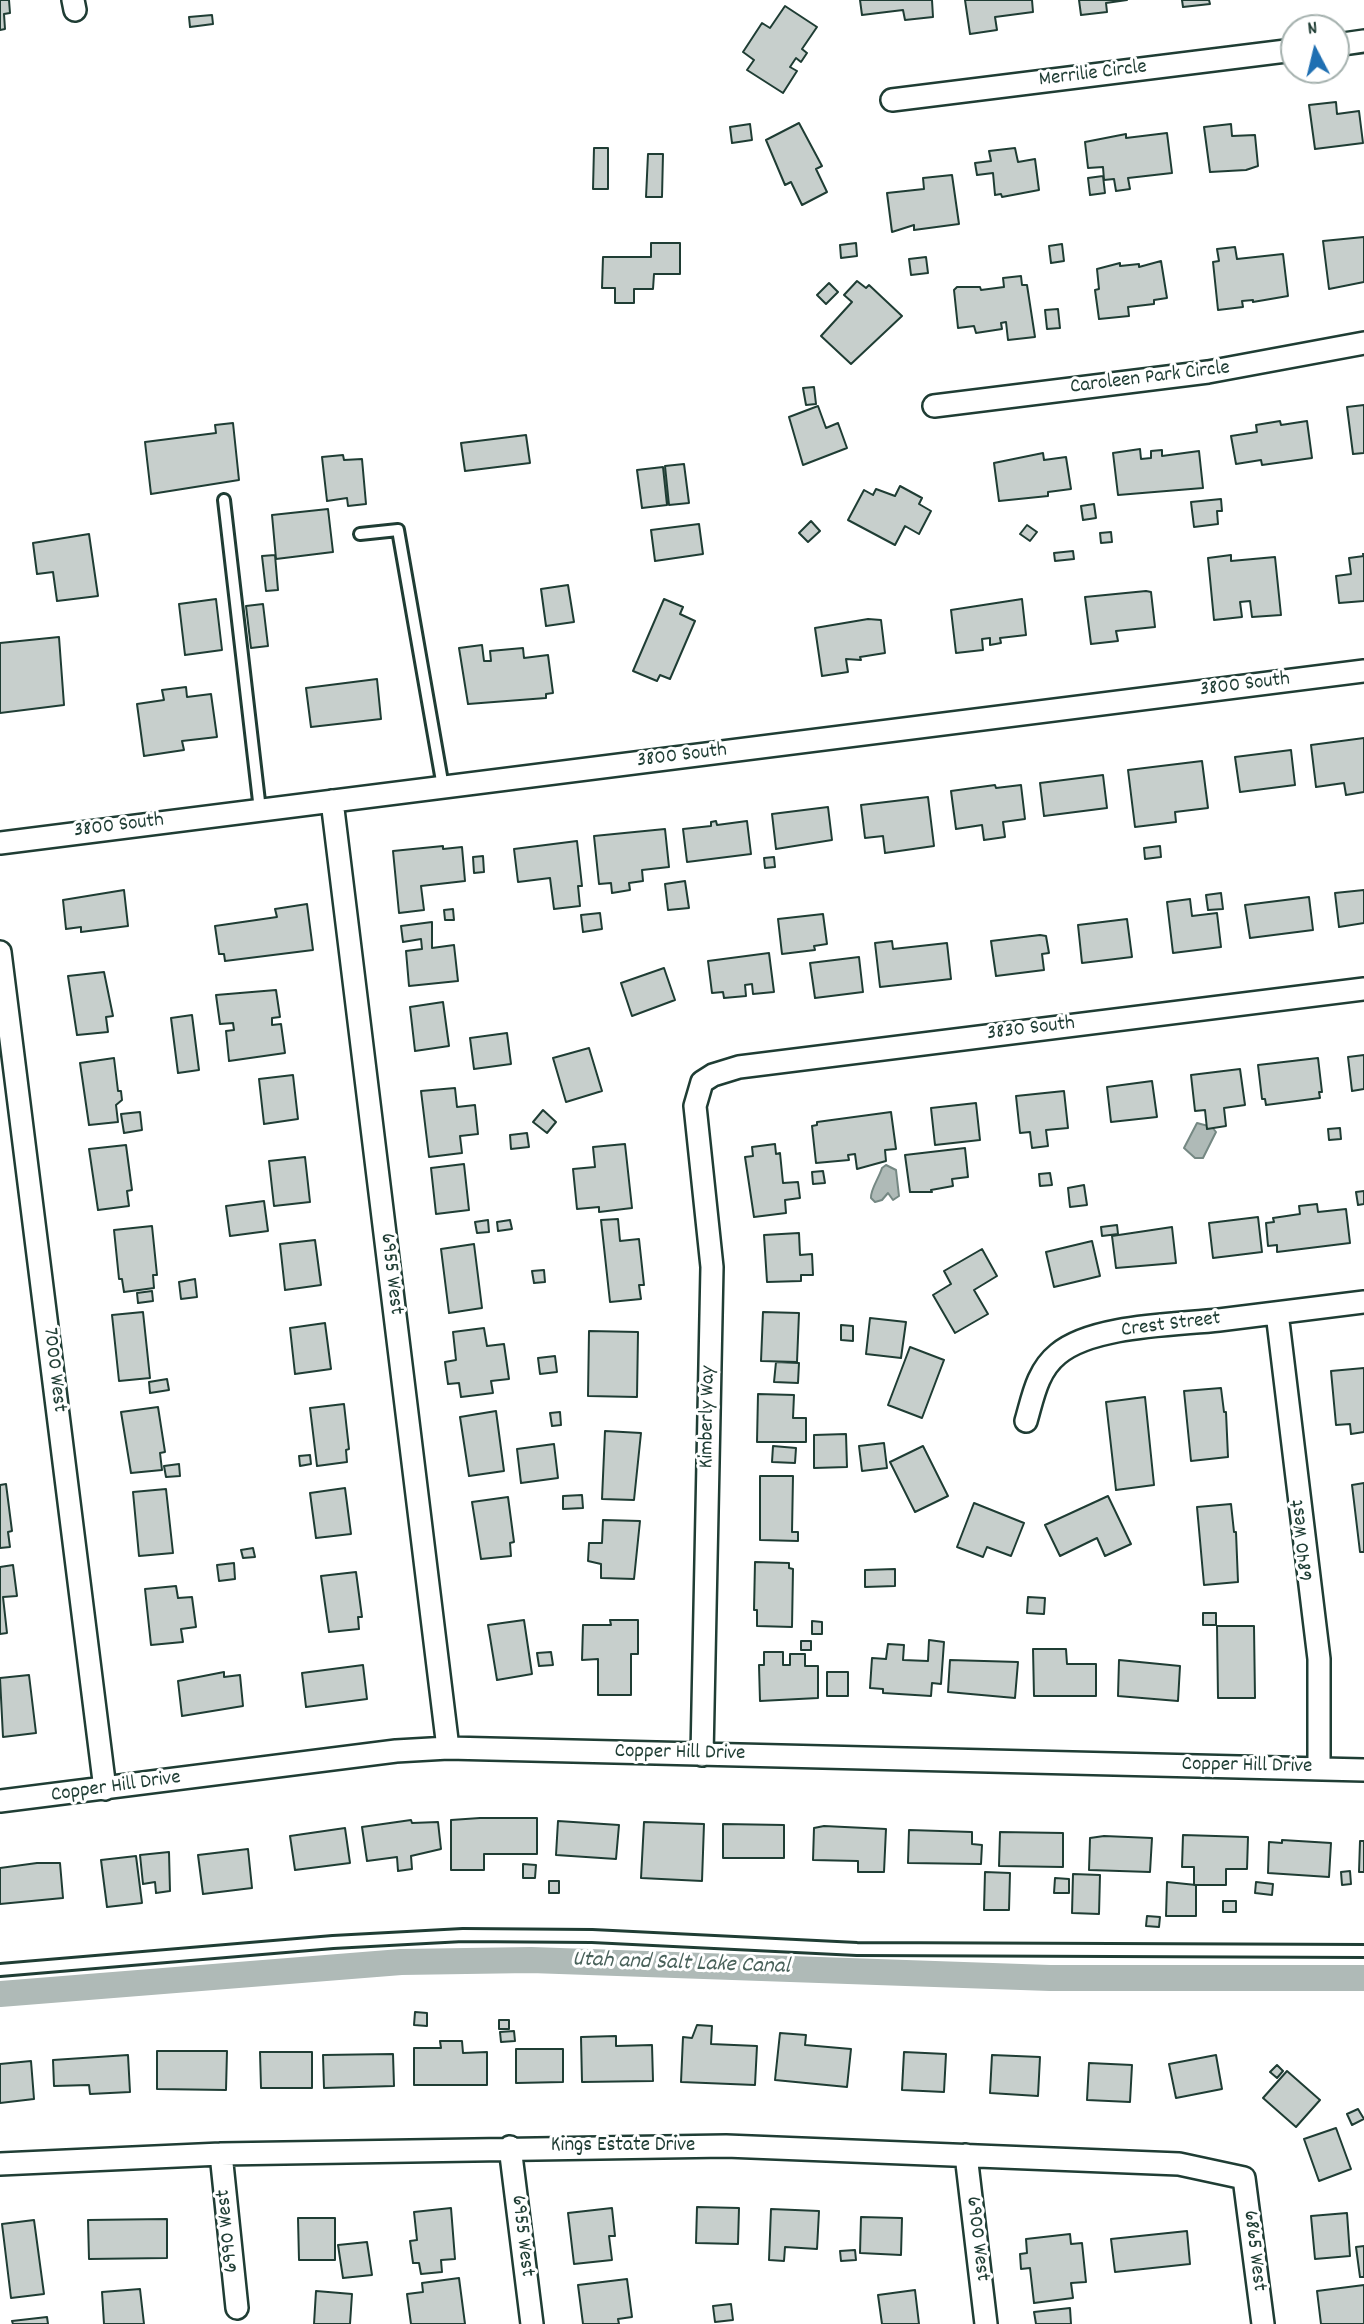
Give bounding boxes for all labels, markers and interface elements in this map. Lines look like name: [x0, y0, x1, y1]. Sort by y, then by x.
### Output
north arrow: [1280, 14, 1350, 84]
text: N: [1306, 16, 1319, 44]
street label: Merrilie Circle: [1038, 56, 1148, 94]
street label: Caroleen Park Circle: [1069, 357, 1231, 401]
street label: 3800 South: [1199, 668, 1291, 704]
street label: 3800 South: [636, 739, 728, 775]
street label: 3800 South: [73, 809, 165, 845]
street label: 3830 South: [986, 1012, 1076, 1048]
street label: 6955 West: [372, 1232, 408, 1316]
street label: Crest Street: [1120, 1307, 1222, 1345]
street label: 7000 West: [35, 1326, 71, 1414]
street label: Kimberly Way: [696, 1365, 722, 1469]
street label: 6840 West: [1287, 1498, 1321, 1582]
street label: Copper Hill Drive: [614, 1740, 746, 1768]
street label: Copper Hill Drive: [1181, 1753, 1313, 1781]
street label: Copper Hill Drive: [49, 1766, 183, 1810]
water label: Utah and Salt Lake Canal: [572, 1947, 790, 1983]
street label: Kings Estate Drive: [551, 2134, 695, 2160]
street label: 6990 West: [212, 2188, 246, 2274]
street label: 6955 West: [503, 2194, 539, 2278]
street label: 6900 West: [958, 2195, 994, 2283]
street label: 6865 West: [1236, 2209, 1270, 2293]

